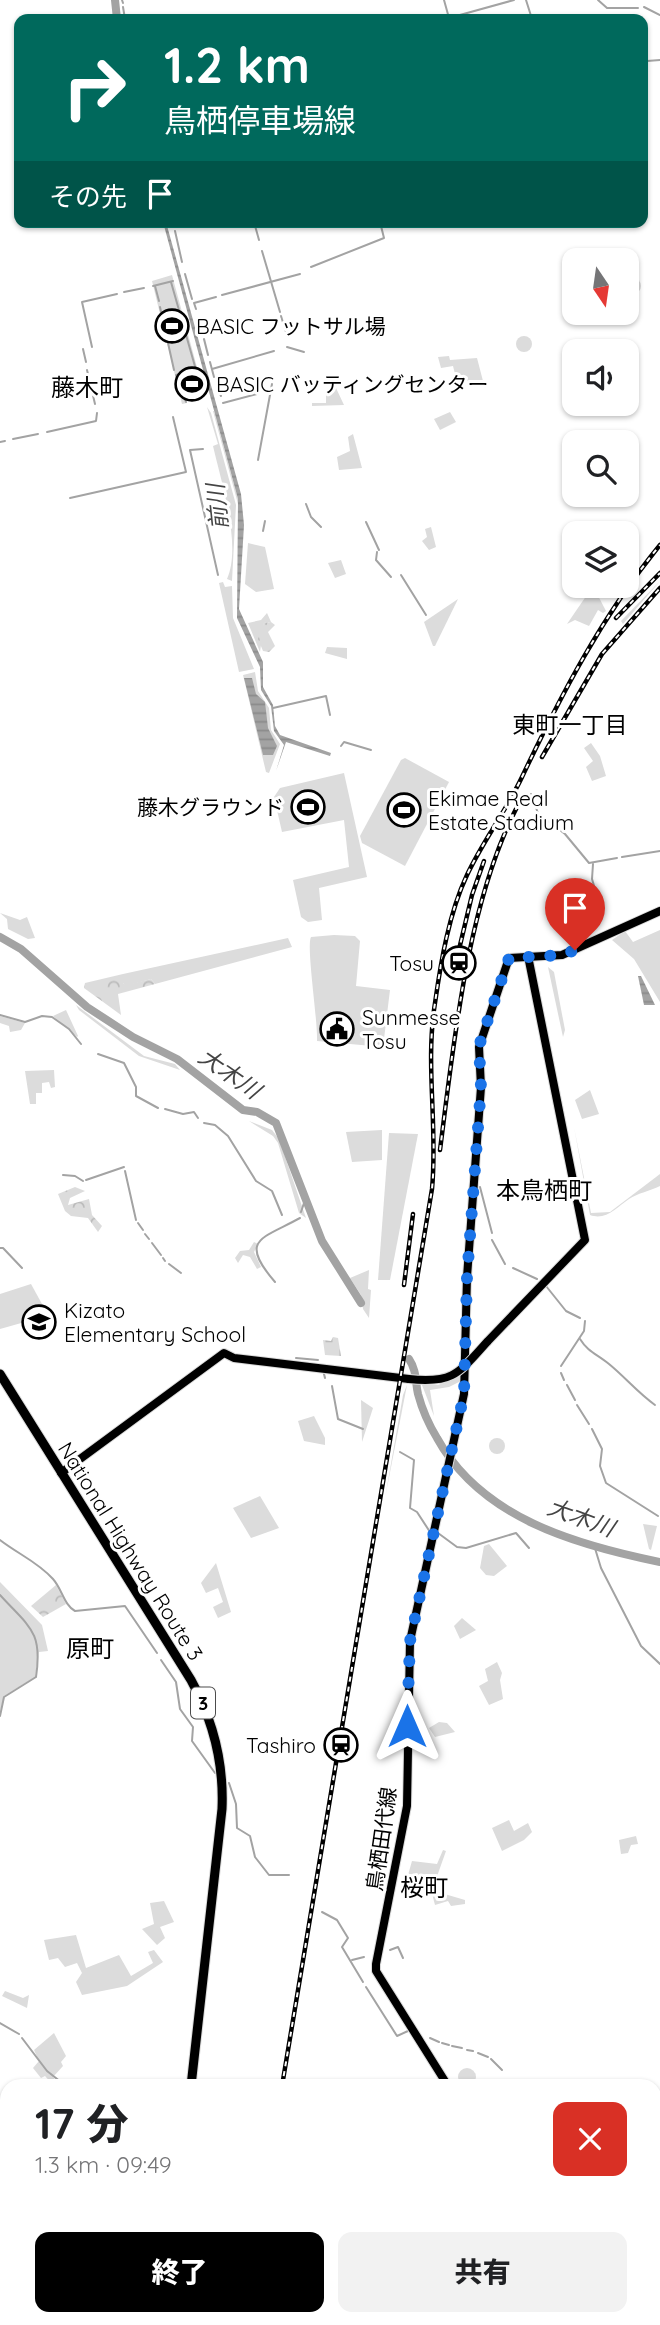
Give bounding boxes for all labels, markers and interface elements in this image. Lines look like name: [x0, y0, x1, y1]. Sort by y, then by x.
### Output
text: 1.2 km: [164, 34, 310, 95]
icon: right: [49, 42, 140, 133]
text: 鳥栖停車場線: [164, 100, 356, 140]
icon: arrive: [141, 175, 179, 213]
text: その先: [49, 180, 127, 213]
north arrow: [562, 248, 639, 326]
map controls: [562, 248, 639, 598]
sports icon: BASIC フットサル場: [153, 307, 191, 345]
place label: BASIC フットサル場: [196, 313, 386, 339]
button: sound: [562, 339, 639, 416]
sports icon: BASIC バッティングセンター: [173, 365, 211, 403]
place label: BASIC バッティングセンター: [216, 371, 489, 397]
district label: 藤木町: [51, 372, 123, 402]
button: search: [562, 430, 639, 507]
water label: 前川: [200, 480, 234, 531]
button: layers: [562, 521, 639, 598]
district label: 東町一丁目: [513, 710, 628, 739]
place label: Ekimae Real Estate Stadium: [428, 785, 574, 835]
sports icon: 藤木グラウンド: [289, 788, 327, 826]
sports icon: Ekimae Real Estate Stadium: [385, 791, 423, 829]
place label: 藤木グラウンド: [137, 794, 284, 820]
pin: [545, 878, 605, 950]
icon: arrive: [556, 889, 594, 927]
station icon: Tosu: [440, 944, 478, 982]
place label: Tosu: [389, 950, 434, 976]
place label: Sunmesse Tosu: [362, 1004, 460, 1054]
public building icon: Sunmesse Tosu: [318, 1010, 356, 1048]
water label: 大木川: [193, 1041, 269, 1106]
district label: 本鳥栖町: [496, 1175, 592, 1205]
place label: Kizato Elementary School: [64, 1297, 246, 1347]
school or university icon: Kizato Elementary School: [20, 1303, 58, 1341]
street label: National Highway Route 3: [53, 1437, 209, 1665]
water label: 大木川: [544, 1492, 621, 1543]
district label: 原町: [66, 1633, 114, 1663]
road number: 3: [191, 1688, 215, 1718]
position arrow: [370, 1689, 444, 1763]
station icon: Tashiro: [322, 1726, 360, 1764]
place label: Tashiro: [246, 1732, 316, 1758]
street label: 鳥栖田代線: [361, 1785, 401, 1893]
district label: 桜町: [400, 1872, 448, 1902]
text: 17 分: [35, 2097, 128, 2150]
button: close: [553, 2102, 627, 2176]
text: 1.3 km · 09:49: [35, 2150, 172, 2179]
button: 終了: [35, 2232, 324, 2312]
button: 共有: [338, 2232, 627, 2312]

